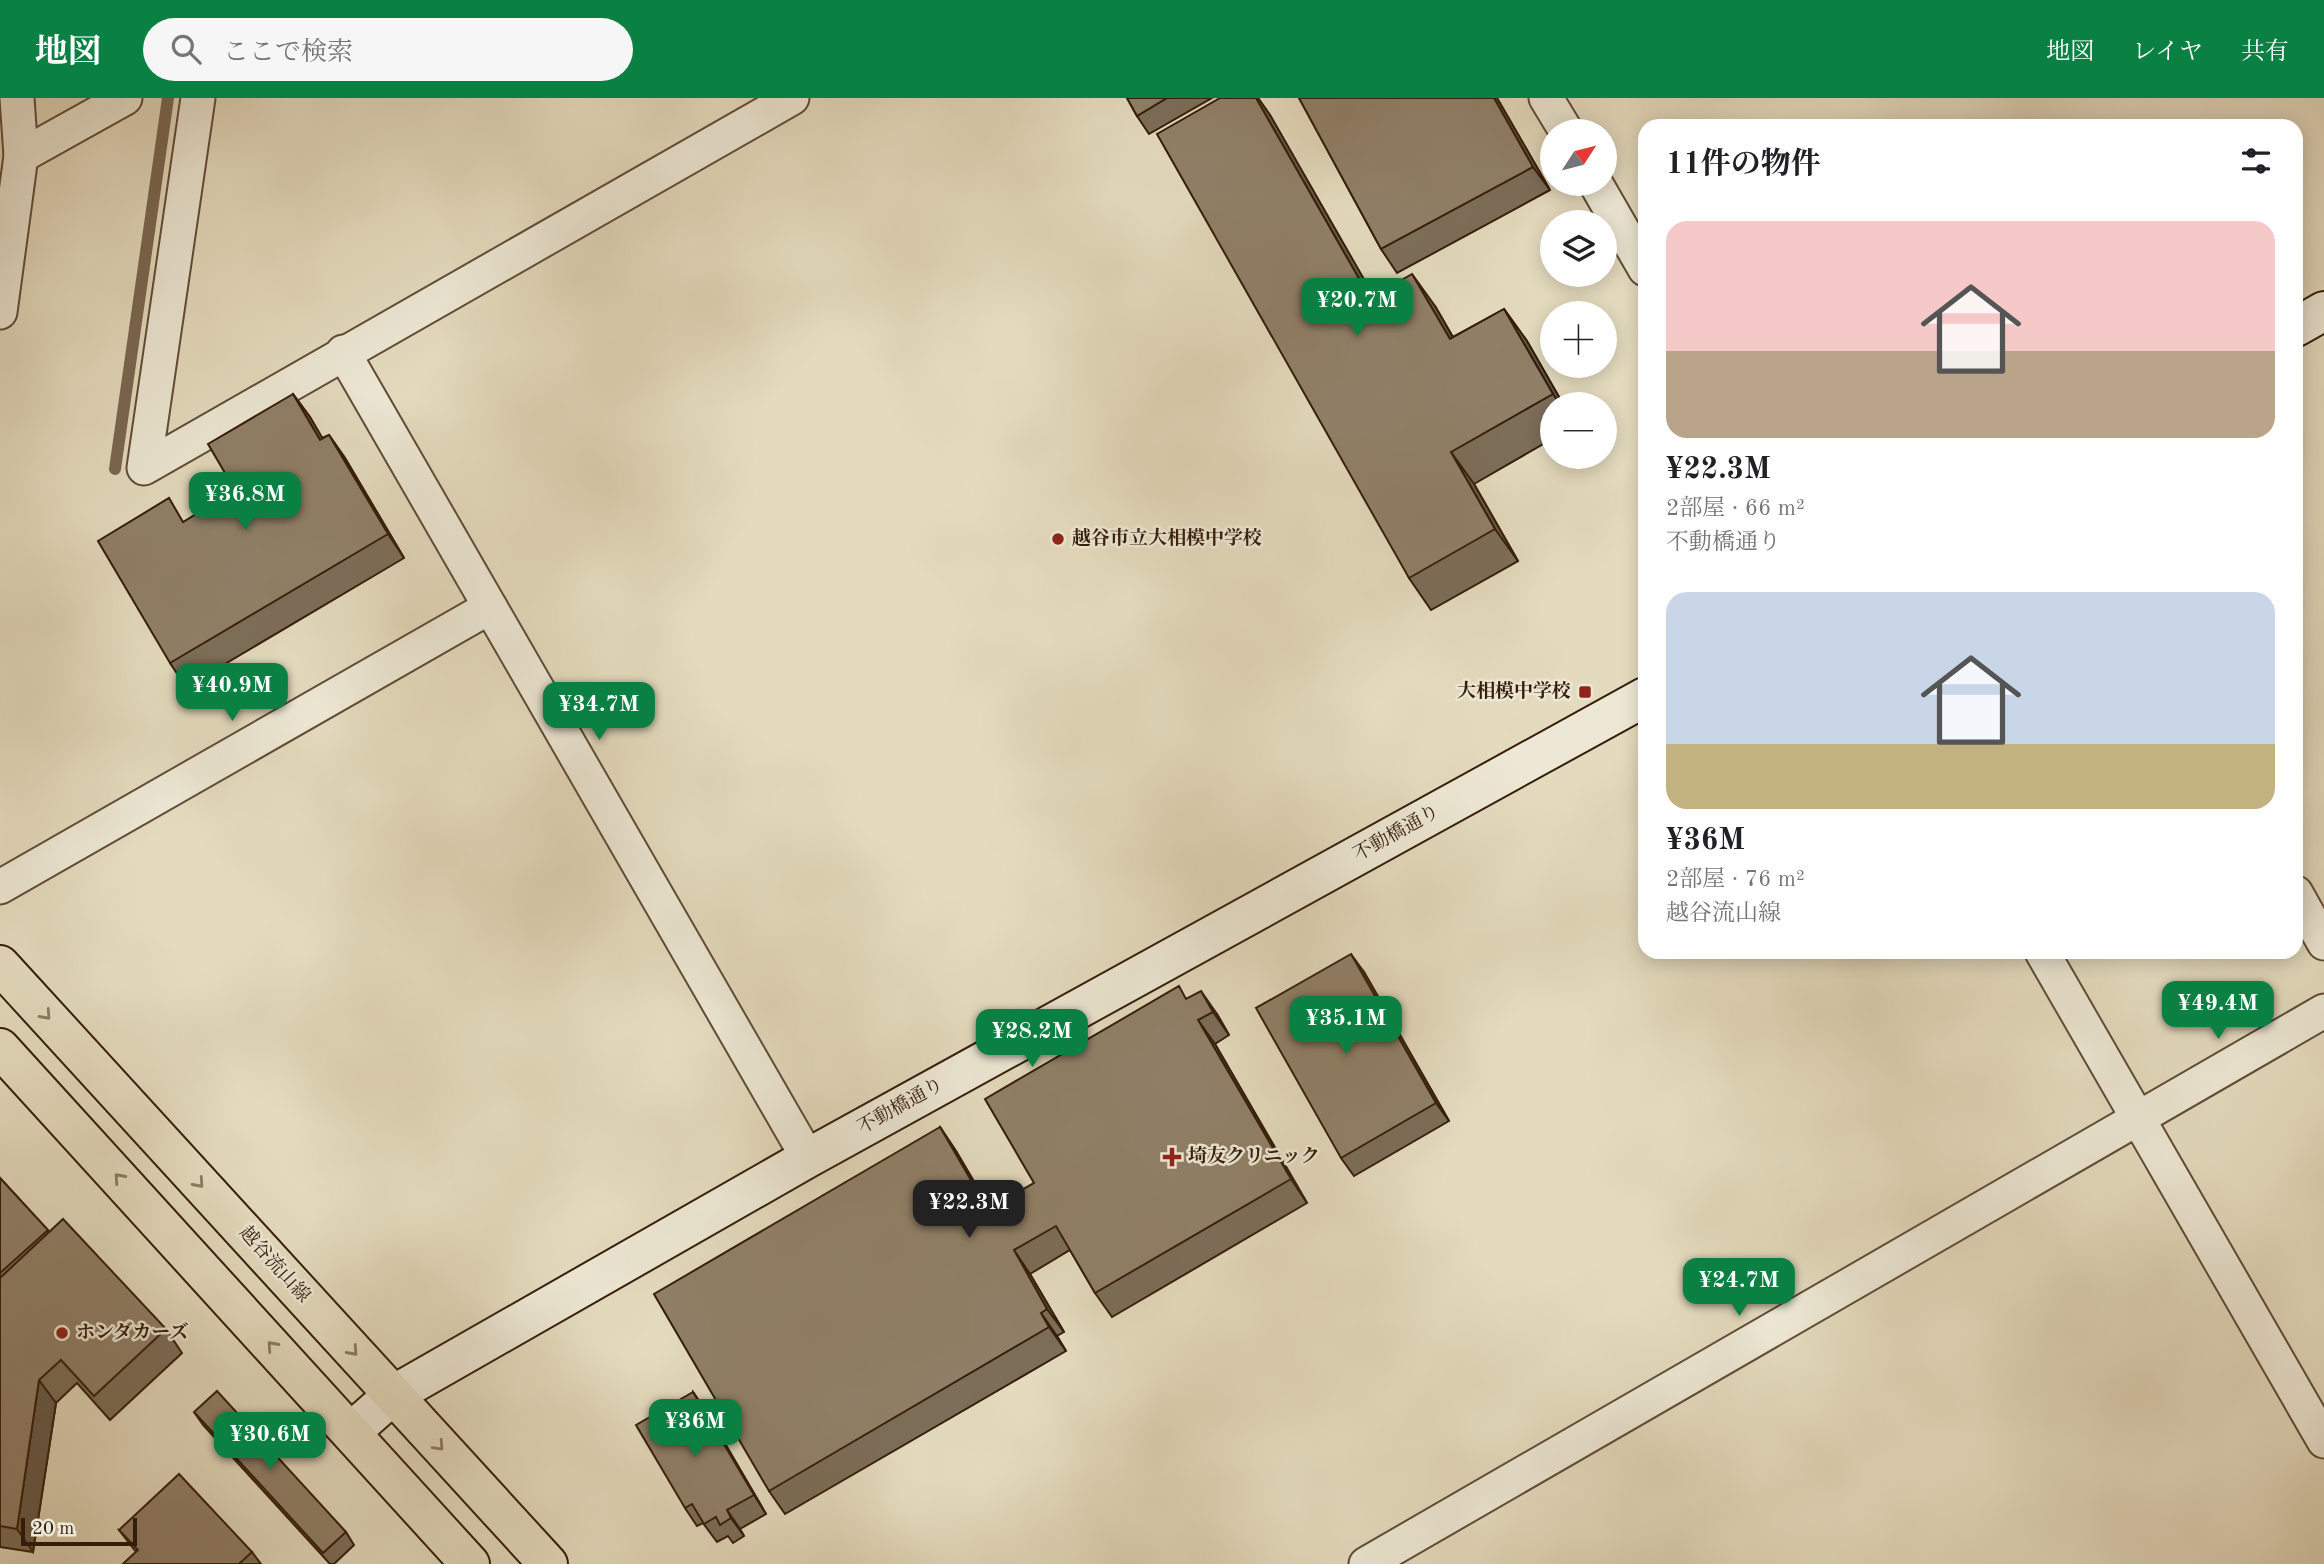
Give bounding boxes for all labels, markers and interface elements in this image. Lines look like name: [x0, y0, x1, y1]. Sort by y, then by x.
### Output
search box: [143, 18, 633, 81]
icon: search: [167, 30, 205, 68]
text: 地図: [35, 37, 101, 70]
text: ここで検索: [223, 40, 353, 66]
text: 地図: [2046, 41, 2094, 65]
text: レイヤ: [2132, 41, 2203, 65]
text: 共有: [2241, 41, 2289, 65]
north arrow: [1540, 119, 1617, 196]
map controls: [1540, 119, 1617, 469]
icon: filters: [2237, 142, 2275, 180]
text: 11件の物件: [1666, 150, 1821, 180]
button: layers: [1540, 210, 1617, 287]
icon: home: [1908, 266, 2034, 392]
pin: ¥20.7M: [1300, 278, 1414, 338]
text: ¥20.7M: [1317, 289, 1397, 312]
button: +: [1540, 301, 1617, 378]
button: −: [1540, 392, 1617, 469]
text: ¥22.3M: [1666, 455, 1771, 485]
pin: ¥36.8M: [188, 472, 302, 532]
text: ¥36.8M: [205, 483, 285, 506]
text: 2部屋 · 66 m²: [1666, 497, 1805, 520]
place label: 越谷市立大相模中学校: [1072, 527, 1262, 549]
marker: 越谷市立大相模中学校: [1050, 531, 1066, 547]
text: 不動橋通り: [1666, 531, 1781, 554]
icon: home: [1908, 637, 2034, 763]
pin: ¥40.9M: [175, 664, 289, 723]
text: ¥40.9M: [192, 674, 272, 697]
place label: 大相模中学校: [1457, 680, 1571, 702]
pin: ¥34.7M: [542, 682, 656, 742]
marker: 大相模中学校: [1577, 684, 1593, 700]
text: ¥34.7M: [559, 693, 639, 716]
street label: 不動橋通り: [1350, 801, 1443, 865]
text: ¥36M: [1666, 826, 1745, 856]
text: 2部屋 · 76 m²: [1666, 868, 1805, 891]
text: 越谷流山線: [1666, 902, 1781, 925]
pin: ¥49.4M: [2161, 982, 2275, 1041]
text: ¥49.4M: [2178, 992, 2258, 1015]
pin: ¥35.1M: [1289, 996, 1403, 1056]
one-way arrow: [38, 1007, 50, 1020]
text: ¥35.1M: [1306, 1007, 1386, 1030]
pin: ¥28.2M: [975, 1010, 1089, 1069]
text: ¥28.2M: [992, 1020, 1072, 1043]
street label: 不動橋通り: [854, 1074, 947, 1138]
place label: 埼友クリニック: [1188, 1145, 1320, 1167]
marker: 埼友クリニック: [1162, 1147, 1182, 1167]
one-way arrow: [114, 1173, 127, 1186]
one-way arrow: [191, 1175, 204, 1188]
pin: ¥22.3M: [912, 1180, 1026, 1240]
text: ¥22.3M: [929, 1191, 1009, 1214]
street label: 越谷流山線: [235, 1222, 314, 1307]
pin: ¥24.7M: [1682, 1258, 1796, 1318]
text: ¥24.7M: [1699, 1269, 1779, 1292]
place label: ホンダカーズ: [76, 1321, 188, 1343]
marker: ホンダカーズ: [54, 1325, 70, 1341]
one-way arrow: [268, 1341, 280, 1354]
one-way arrow: [344, 1343, 357, 1356]
pin: ¥36M: [654, 1400, 736, 1459]
text: ¥36M: [665, 1410, 725, 1433]
pin: ¥30.6M: [213, 1412, 327, 1472]
text: ¥30.6M: [230, 1423, 310, 1446]
one-way arrow: [431, 1438, 444, 1451]
scale bar: [21, 1515, 136, 1547]
text: 20 m: [32, 1520, 74, 1539]

